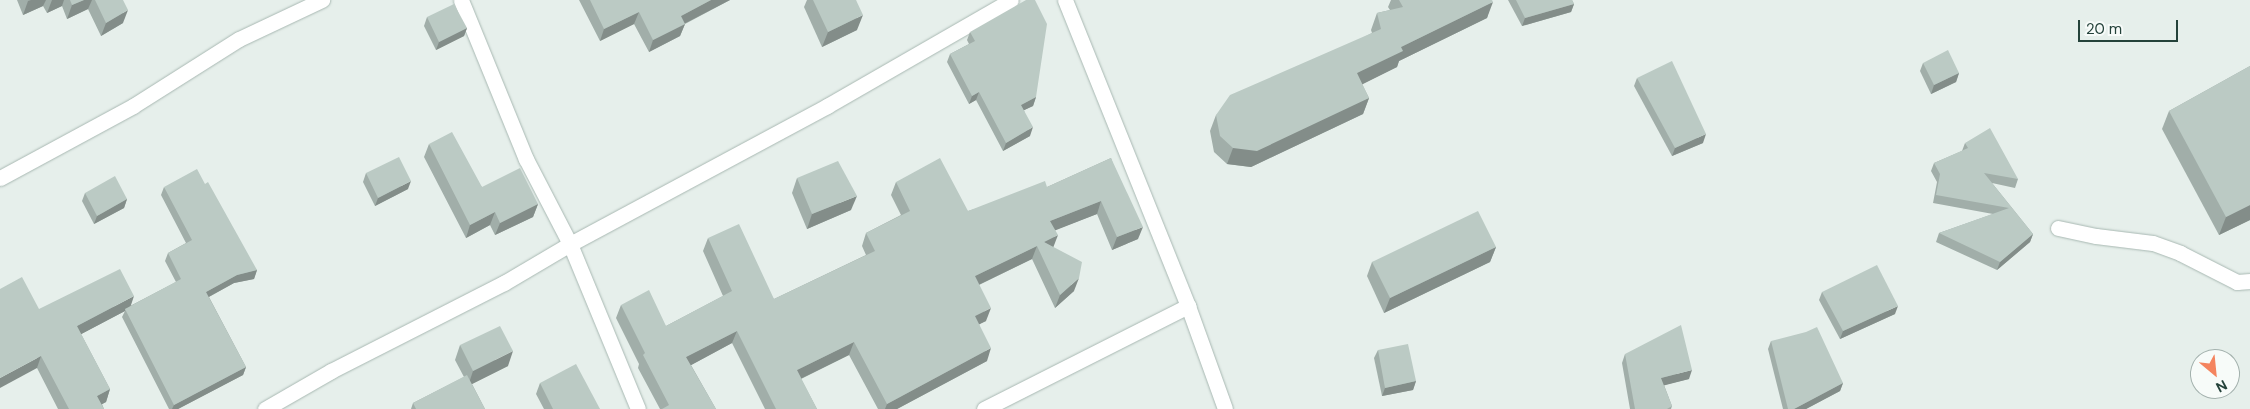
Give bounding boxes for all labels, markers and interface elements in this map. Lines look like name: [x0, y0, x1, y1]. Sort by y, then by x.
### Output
scale bar: [2080, 10, 2180, 42]
text: 20 m: [2086, 19, 2122, 39]
north arrow: [2190, 349, 2240, 399]
text: N: [2213, 376, 2230, 397]

